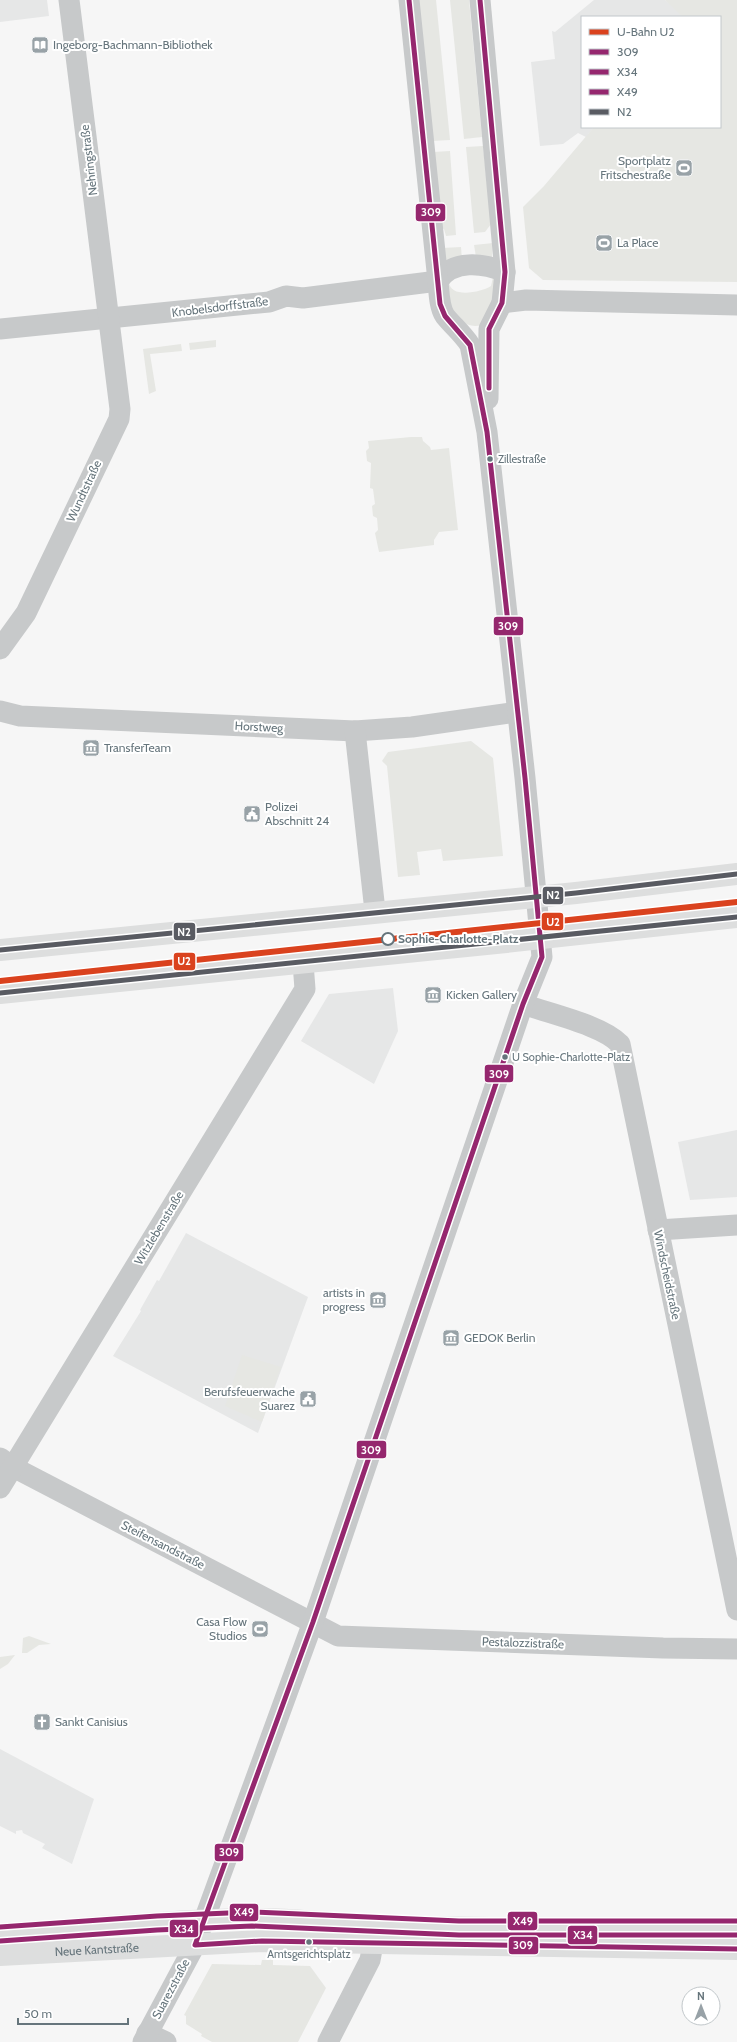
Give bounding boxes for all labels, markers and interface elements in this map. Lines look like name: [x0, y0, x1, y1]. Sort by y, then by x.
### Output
legend: [581, 16, 721, 128]
text: U-Bahn U2: [617, 24, 675, 39]
library icon: Ingeborg-Bachmann-Bibliothek: [30, 35, 50, 55]
place label: Ingeborg-Bachmann-Bibliothek: [53, 37, 213, 52]
text: 309: [617, 44, 639, 59]
text: X34: [617, 64, 638, 79]
text: X49: [617, 84, 638, 99]
text: N2: [617, 104, 632, 119]
street label: Nehringstraße: [77, 124, 100, 196]
place label: Sportplatz Fritschestraße: [600, 153, 671, 182]
sports icon: Sportplatz Fritschestraße: [674, 158, 694, 178]
line badge: 309: [415, 203, 446, 222]
text: 309: [421, 205, 441, 219]
sports icon: La Place: [594, 233, 614, 253]
place label: La Place: [617, 235, 658, 250]
street label: Knobelsdorffstraße: [171, 293, 269, 320]
place label: Zillestraße: [498, 452, 546, 466]
marker: Zillestraße: [485, 454, 495, 464]
street label: Wundtstraße: [63, 458, 104, 524]
line badge: 309: [493, 616, 524, 636]
text: 309: [498, 619, 518, 633]
street label: Horstweg: [234, 718, 285, 735]
museum icon: TransferTeam: [81, 738, 101, 758]
place label: TransferTeam: [104, 740, 171, 755]
place label: Polizei Abschnitt 24: [265, 799, 329, 828]
public building icon: Polizei Abschnitt 24: [242, 804, 262, 824]
line badge: N2: [542, 886, 564, 905]
text: N2: [546, 888, 560, 902]
line badge: U2: [541, 912, 564, 931]
text: U2: [546, 915, 560, 929]
line badge: N2: [173, 922, 196, 941]
text: N2: [177, 925, 191, 939]
place label: Sophie-Charlotte-Platz: [398, 931, 519, 946]
marker: Sophie-Charlotte-Platz: [381, 932, 395, 946]
line badge: U2: [173, 952, 196, 971]
text: U2: [177, 954, 191, 968]
museum icon: Kicken Gallery: [423, 985, 443, 1005]
place label: Kicken Gallery: [446, 987, 517, 1002]
place label: U Sophie-Charlotte-Platz: [512, 1050, 630, 1064]
marker: U Sophie-Charlotte-Platz: [500, 1052, 510, 1062]
line badge: 309: [484, 1064, 514, 1083]
text: 309: [489, 1067, 509, 1081]
street label: Witzlebenstraße: [131, 1188, 186, 1267]
street label: Windscheidstraße: [651, 1229, 684, 1321]
place label: artists in progress: [322, 1285, 365, 1314]
museum icon: artists in progress: [368, 1290, 388, 1310]
museum icon: GEDOK Berlin: [441, 1328, 461, 1348]
place label: GEDOK Berlin: [464, 1330, 536, 1345]
place label: Berufsfeuerwache Suarez: [204, 1384, 295, 1413]
public building icon: Berufsfeuerwache Suarez: [298, 1389, 318, 1409]
line badge: 309: [356, 1440, 387, 1459]
text: 309: [361, 1443, 381, 1457]
street label: Steifensandstraße: [119, 1517, 208, 1572]
place label: Casa Flow Studios: [196, 1614, 247, 1643]
sports icon: Casa Flow Studios: [250, 1619, 270, 1639]
street label: Pestalozzistraße: [482, 1634, 564, 1651]
church icon: Sankt Canisius: [32, 1712, 52, 1732]
place label: Sankt Canisius: [55, 1714, 128, 1729]
line badge: 309: [214, 1843, 244, 1862]
text: 309: [219, 1845, 239, 1859]
line badge: X49: [229, 1903, 259, 1922]
text: X49: [233, 1905, 254, 1919]
line badge: X49: [507, 1911, 538, 1931]
text: X49: [512, 1914, 533, 1928]
line badge: X34: [169, 1919, 199, 1938]
text: X34: [173, 1922, 194, 1936]
line badge: X34: [567, 1925, 598, 1945]
text: X34: [572, 1928, 593, 1942]
line badge: 309: [508, 1936, 539, 1955]
marker: Amtsgerichtsplatz: [304, 1937, 314, 1947]
text: 309: [513, 1938, 533, 1952]
street label: Neue Kantstraße: [54, 1940, 139, 1959]
place label: Amtsgerichtsplatz: [267, 1947, 351, 1961]
street label: Suarezstraße: [148, 1956, 193, 2021]
north arrow: [681, 1986, 721, 2026]
text: N: [697, 1989, 705, 2003]
scale bar: [18, 2000, 128, 2026]
text: 50 m: [24, 2006, 52, 2021]

